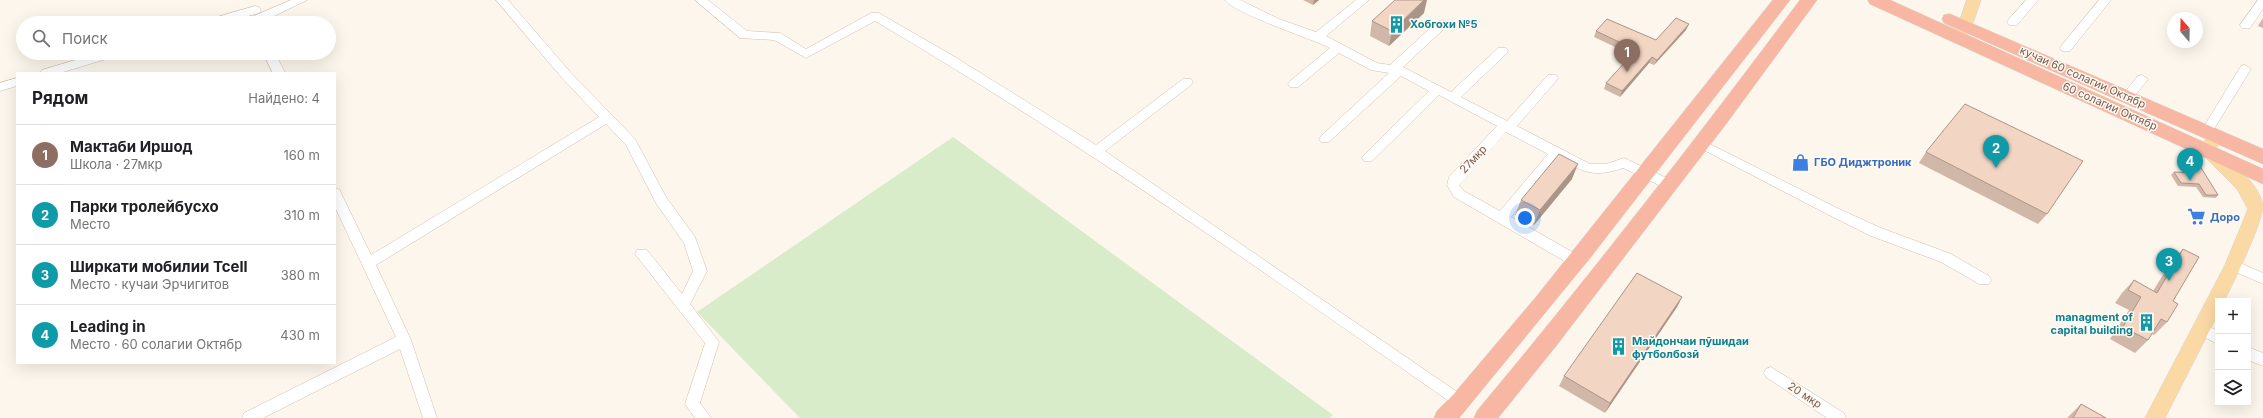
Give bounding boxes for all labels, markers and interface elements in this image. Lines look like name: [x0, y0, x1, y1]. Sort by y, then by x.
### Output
north arrow: [2167, 12, 2203, 48]
building icon: Хобгохи №5: [1387, 14, 1407, 34]
search box: [16, 16, 336, 60]
place label: Хобгохи №5: [1410, 17, 1478, 31]
icon: search: [30, 27, 52, 49]
text: Поиск: [62, 29, 108, 48]
pin: 1: [1614, 39, 1640, 72]
street label: кучаи 60 солагии Октябр: [2018, 43, 2148, 111]
street label: 60 солагии Октябр: [2061, 79, 2159, 133]
text: Рядом: [32, 88, 88, 108]
text: Найдено: 4: [248, 90, 320, 106]
pin: 2: [1983, 135, 2009, 168]
text: Мактаби Иршод: [70, 137, 193, 156]
street label: 27мкр: [1456, 142, 1490, 176]
text: 1: [42, 147, 48, 163]
text: 160 m: [283, 147, 320, 163]
pin: 4: [2177, 148, 2203, 181]
shop icon: ГБО Диджтроник: [1791, 152, 1811, 172]
place label: ГБО Диджтроник: [1814, 155, 1912, 169]
text: Школа · 27мкр: [70, 156, 162, 172]
text: Парки тролейбусхо: [70, 197, 219, 216]
text: 2: [41, 207, 49, 223]
text: 310 m: [283, 207, 320, 223]
supermarket icon: Доро: [2187, 207, 2207, 227]
your location: [1515, 208, 1535, 228]
place label: Доро: [2210, 210, 2240, 224]
text: Место: [70, 216, 110, 232]
pin: 3: [2156, 248, 2182, 281]
text: Ширкати мобилии Tcell: [70, 257, 248, 276]
text: 3: [41, 267, 49, 283]
text: 380 m: [281, 267, 320, 283]
text: Место · кучаи Эрчигитов: [70, 276, 229, 292]
map controls: [2215, 298, 2251, 406]
button: +: [2215, 298, 2251, 334]
place label: managment of capital building: [2051, 310, 2134, 337]
building icon: managment of capital building: [2136, 313, 2156, 333]
text: Leading in: [70, 317, 146, 336]
text: 4: [41, 327, 49, 343]
text: 430 m: [280, 327, 320, 343]
place label: Майдончаи пӯшидаи футболбозӣ: [1632, 334, 1749, 361]
button: −: [2215, 334, 2251, 370]
text: Место · 60 солагии Октябр: [70, 336, 242, 352]
building icon: Майдончаи пӯшидаи футболбозӣ: [1609, 337, 1629, 357]
button: layers: [2215, 370, 2251, 406]
street label: 20 мкр: [1785, 379, 1825, 411]

